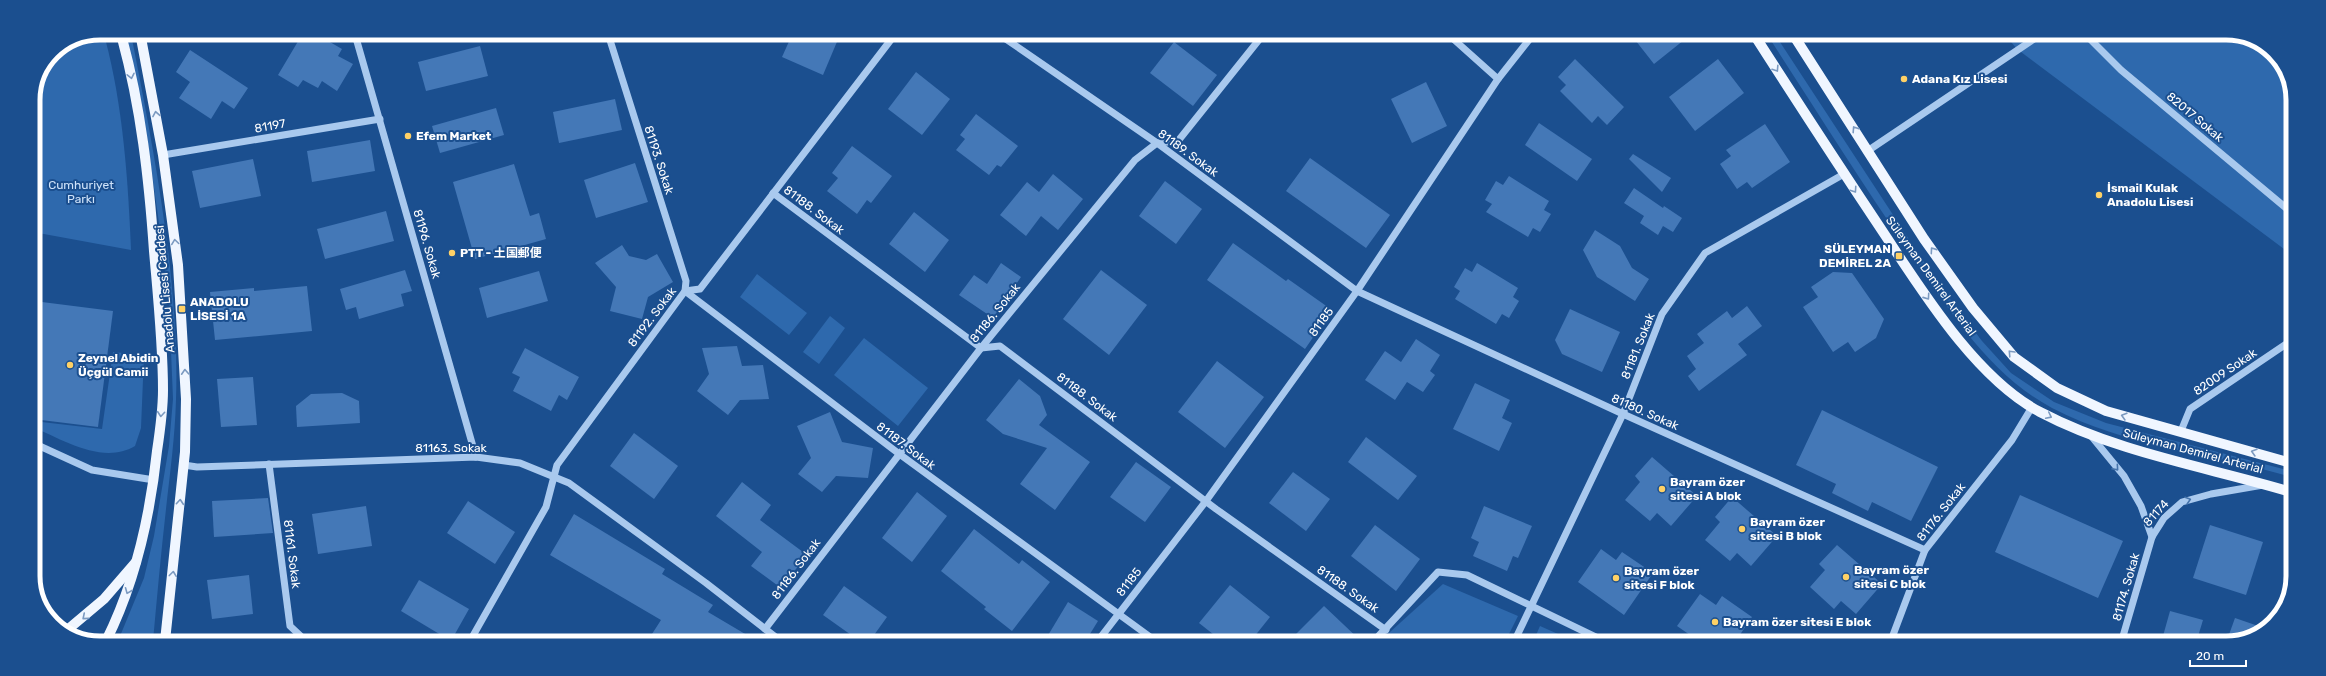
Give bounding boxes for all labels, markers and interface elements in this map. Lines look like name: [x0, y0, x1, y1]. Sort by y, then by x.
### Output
one-way arrow: [1772, 65, 1779, 72]
place label: Adana Kız Lisesi: [1912, 72, 2008, 86]
one-way arrow: [127, 73, 135, 79]
marker: Adana Kız Lisesi: [1899, 74, 1909, 84]
street label: 82017 Sokak: [2164, 89, 2227, 145]
one-way arrow: [152, 111, 161, 117]
street label: 81197: [253, 116, 287, 136]
street label: 81193. Sokak: [641, 124, 677, 197]
street label: 81189. Sokak: [1155, 126, 1222, 180]
one-way arrow: [1852, 126, 1860, 133]
place label: Efem Market: [416, 129, 492, 143]
marker: Efem Market: [403, 131, 413, 141]
park label: Cumhuriyet Parkı: [48, 178, 114, 206]
place label: İsmail Kulak Anadolu Lisesi: [2107, 181, 2193, 209]
street label: 81188. Sokak: [781, 183, 848, 238]
one-way arrow: [1849, 186, 1857, 193]
marker: İsmail Kulak Anadolu Lisesi: [2094, 190, 2104, 200]
street label: 81196. Sokak: [410, 208, 444, 281]
street label: Süleyman Demirel Arterial: [1883, 213, 1979, 339]
street label: Anadolu Lisesi Caddesi: [152, 224, 178, 353]
one-way arrow: [171, 239, 180, 245]
place label: SÜLEYMAN DEMİREL 2A: [1819, 242, 1891, 270]
place label: PTT - 土国郵便: [460, 246, 542, 260]
one-way arrow: [1930, 247, 1937, 254]
marker: PTT - 土国郵便: [447, 248, 457, 258]
marker: SÜLEYMAN DEMİREL 2A: [1894, 251, 1904, 261]
street label: 81186. Sokak: [967, 280, 1024, 345]
street label: 81192. Sokak: [625, 284, 680, 350]
one-way arrow: [1922, 293, 1929, 300]
place label: ANADOLU LİSESİ 1A: [190, 295, 249, 323]
marker: ANADOLU LİSESİ 1A: [177, 304, 187, 314]
street label: 81185: [1306, 305, 1336, 339]
street label: 81181. Sokak: [1618, 310, 1658, 381]
street label: 82009 Sokak: [2191, 345, 2260, 398]
one-way arrow: [2009, 350, 2016, 358]
place label: Zeynel Abidin Üçgül Camii: [78, 351, 159, 379]
marker: Zeynel Abidin Üçgül Camii: [65, 360, 75, 370]
one-way arrow: [181, 369, 189, 375]
street label: 81188. Sokak: [1054, 370, 1121, 425]
street label: 81180. Sokak: [1609, 391, 1682, 433]
one-way arrow: [157, 411, 166, 417]
one-way arrow: [2044, 411, 2052, 419]
one-way arrow: [2121, 412, 2128, 421]
street label: 81187. Sokak: [874, 419, 939, 473]
street label: Süleyman Demirel Arterial: [2121, 426, 2265, 476]
street label: 81163. Sokak: [415, 441, 488, 455]
one-way arrow: [2251, 448, 2258, 457]
one-way arrow: [2112, 463, 2119, 470]
place label: Bayram özer sitesi A blok: [1670, 475, 1745, 503]
street label: 81176. Sokak: [1914, 479, 1969, 544]
marker: Bayram özer sitesi A blok: [1657, 484, 1667, 494]
street label: 81174: [2140, 496, 2172, 529]
one-way arrow: [2184, 496, 2191, 505]
one-way arrow: [176, 499, 185, 505]
place label: Bayram özer sitesi B blok: [1750, 515, 1825, 543]
street label: 81161. Sokak: [281, 519, 303, 590]
marker: Bayram özer sitesi B blok: [1737, 524, 1747, 534]
street label: 81186. Sokak: [769, 535, 824, 602]
street label: 81174. Sokak: [2110, 551, 2143, 623]
street label: 81188. Sokak: [1314, 563, 1382, 616]
place label: Bayram özer sitesi C blok: [1854, 563, 1929, 591]
place label: Bayram özer sitesi F blok: [1624, 564, 1699, 592]
street label: 81185: [1113, 565, 1145, 599]
one-way arrow: [168, 571, 177, 577]
marker: Bayram özer sitesi C blok: [1841, 572, 1851, 582]
marker: Bayram özer sitesi F blok: [1611, 573, 1621, 583]
one-way arrow: [124, 588, 132, 595]
one-way arrow: [82, 612, 90, 619]
place label: Bayram özer sitesi E blok: [1723, 615, 1871, 629]
marker: Bayram özer sitesi E blok: [1710, 617, 1720, 627]
scale bar: [2190, 642, 2246, 668]
text: 20 m: [2196, 649, 2224, 663]

